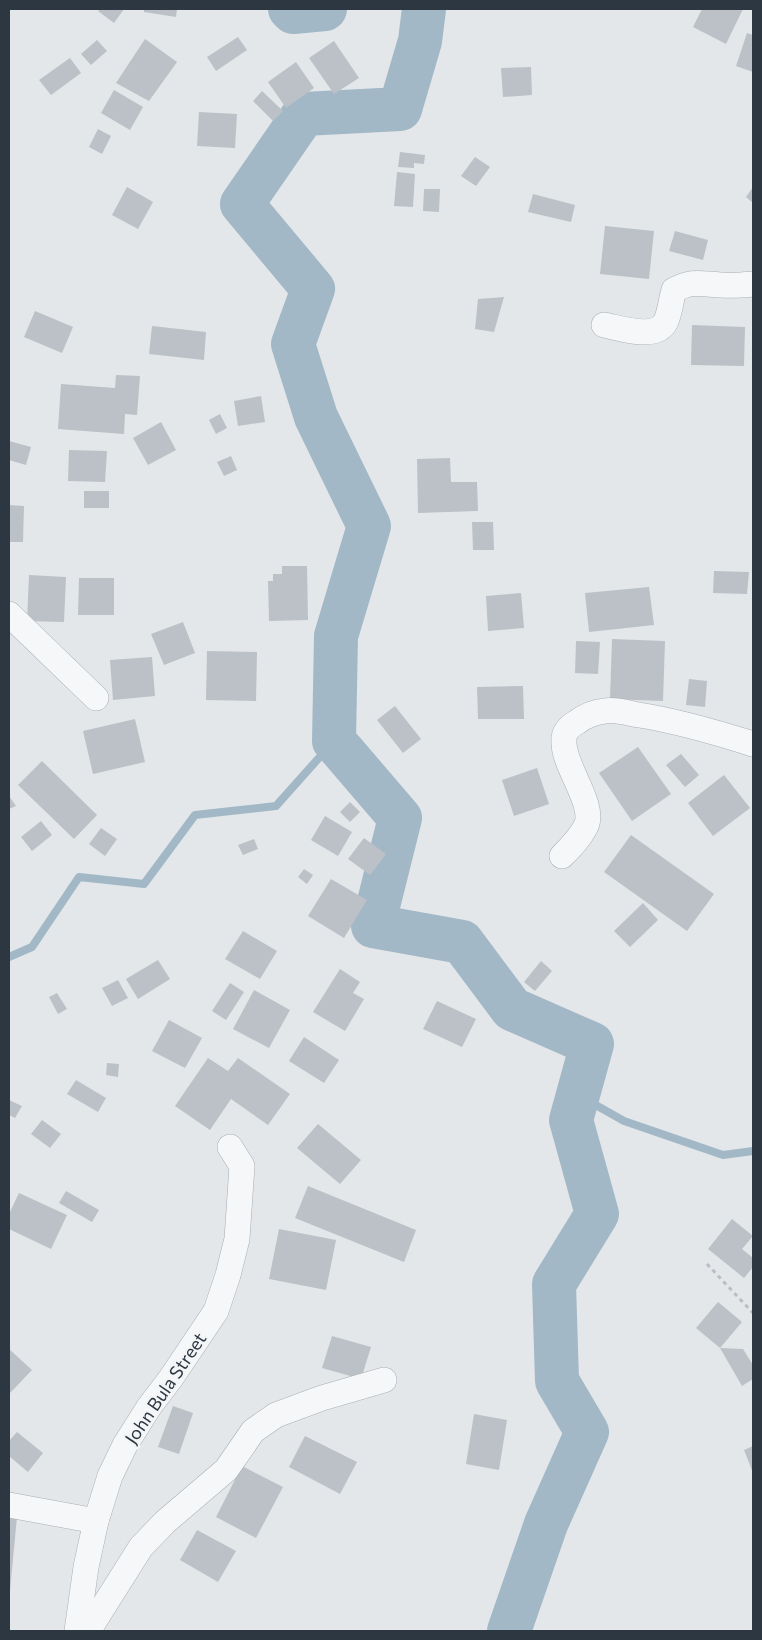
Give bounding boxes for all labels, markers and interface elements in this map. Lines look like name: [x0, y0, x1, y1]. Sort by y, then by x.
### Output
street label: John Bula Street: [120, 1328, 210, 1448]

